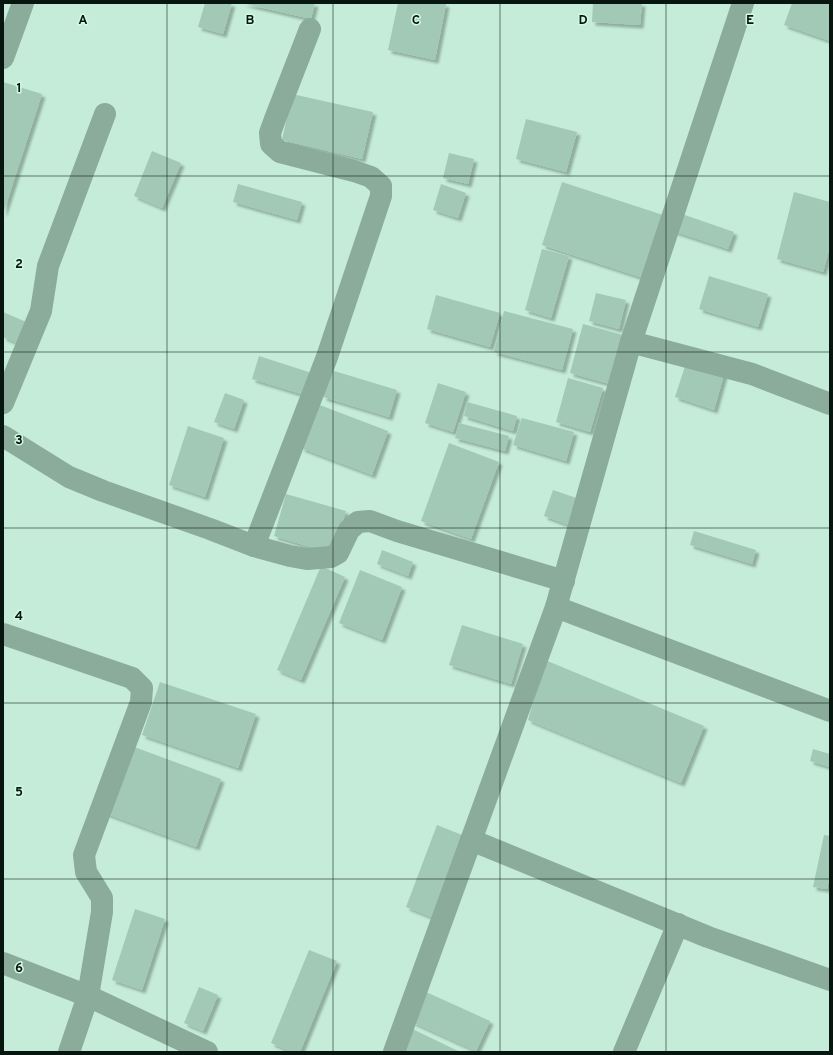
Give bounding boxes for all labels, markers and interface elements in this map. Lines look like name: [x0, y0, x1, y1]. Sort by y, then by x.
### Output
text: A: [78, 13, 88, 29]
text: B: [246, 13, 255, 29]
text: C: [412, 13, 420, 29]
text: D: [578, 13, 588, 29]
text: E: [746, 13, 754, 29]
text: 1: [16, 81, 22, 97]
text: 2: [15, 257, 23, 273]
text: 3: [15, 433, 23, 449]
text: 4: [15, 609, 23, 625]
text: 5: [15, 785, 23, 801]
text: 6: [15, 961, 23, 977]

